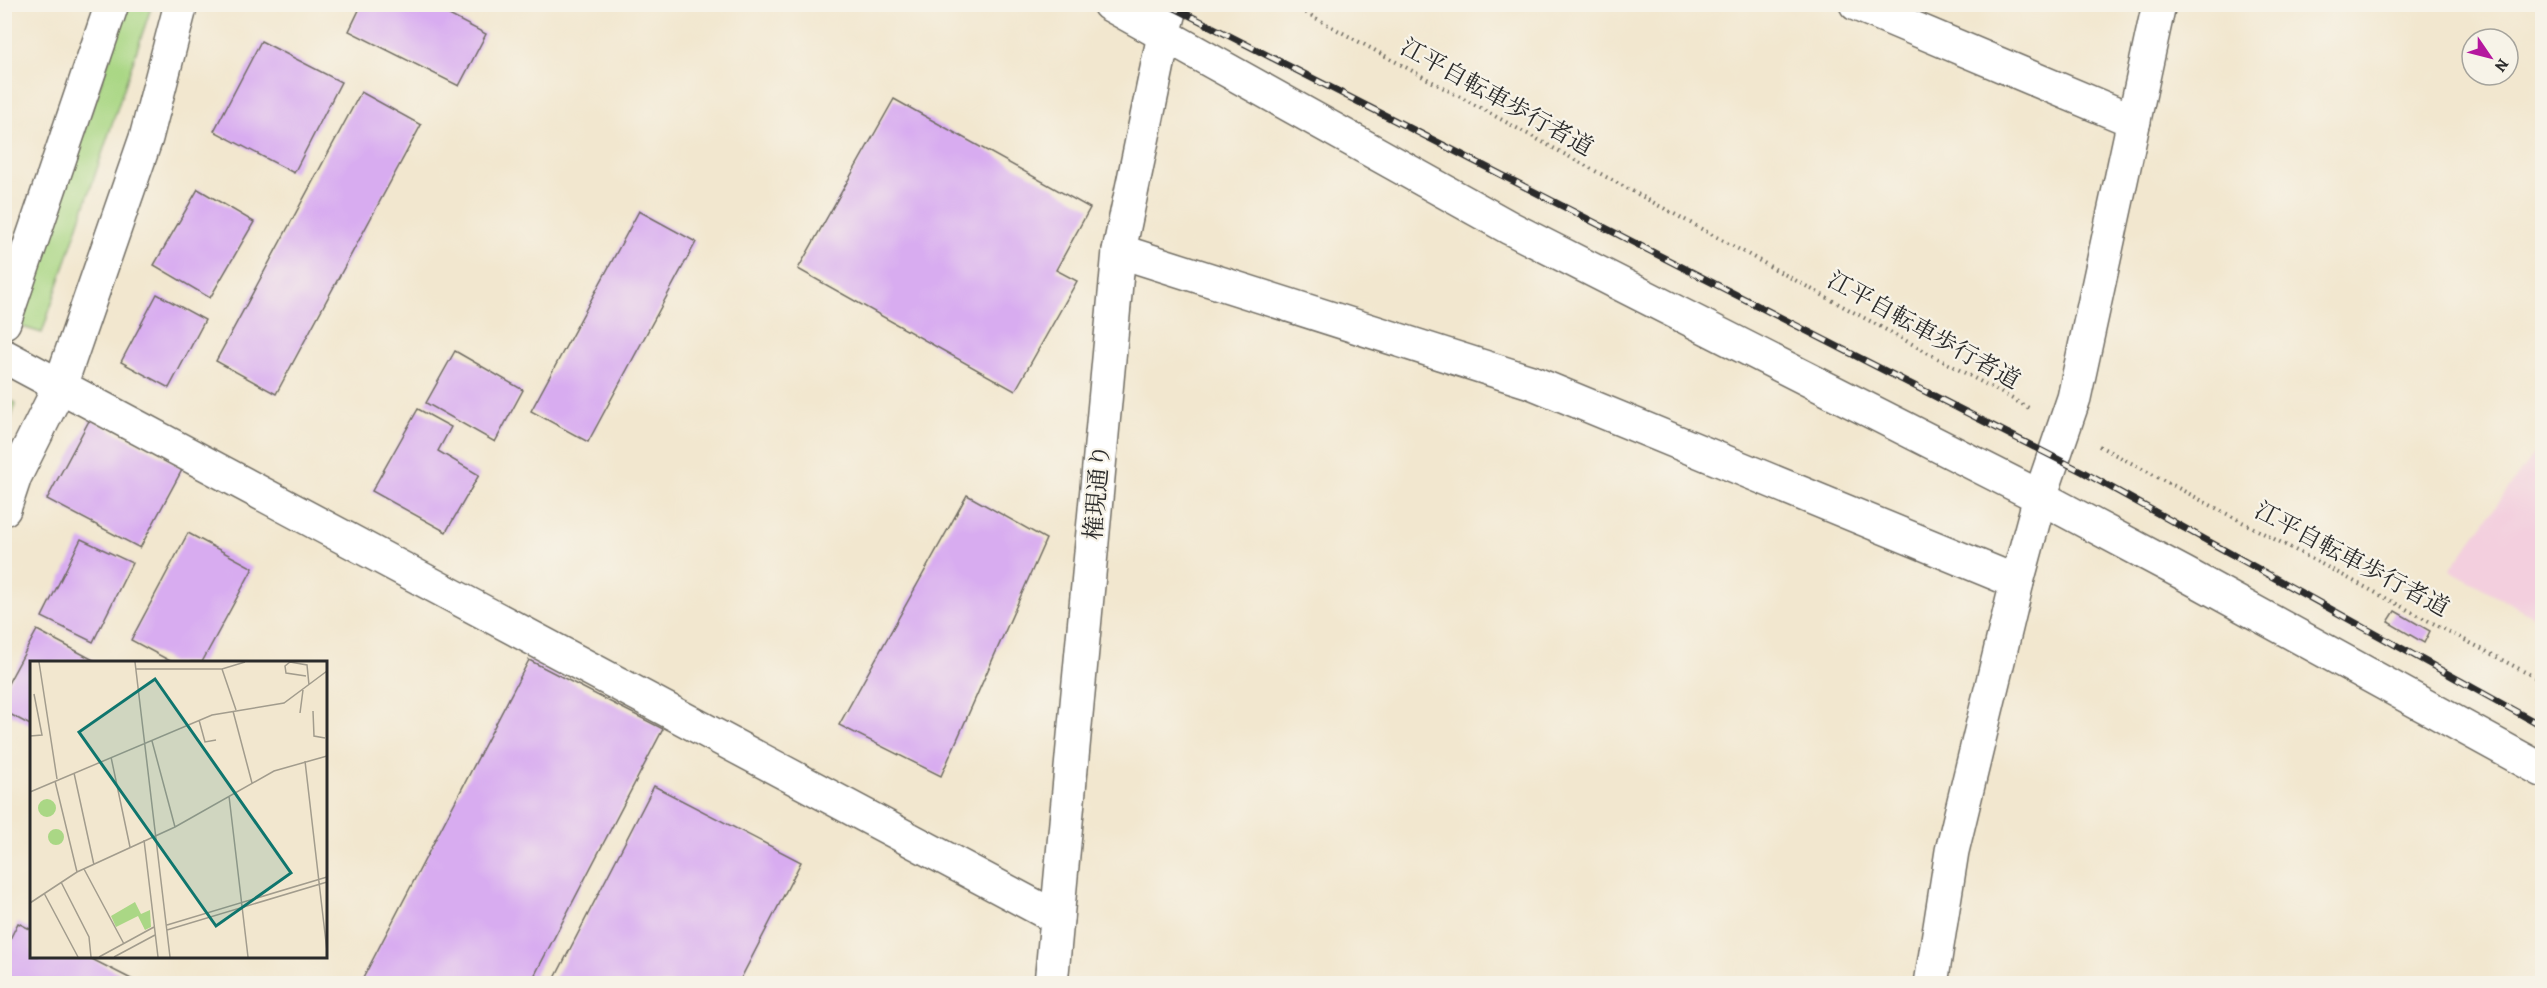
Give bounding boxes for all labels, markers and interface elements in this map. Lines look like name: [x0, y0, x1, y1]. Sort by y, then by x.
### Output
north arrow: [2460, 27, 2520, 87]
street label: 江平自転車歩行者道: [1395, 31, 1599, 163]
text: N: [2489, 54, 2514, 76]
street label: 江平自転車歩行者道: [1822, 264, 2026, 396]
street label: 権現通り: [1077, 443, 1117, 541]
street label: 江平自転車歩行者道: [2249, 494, 2455, 624]
inset map: [30, 661, 327, 958]

